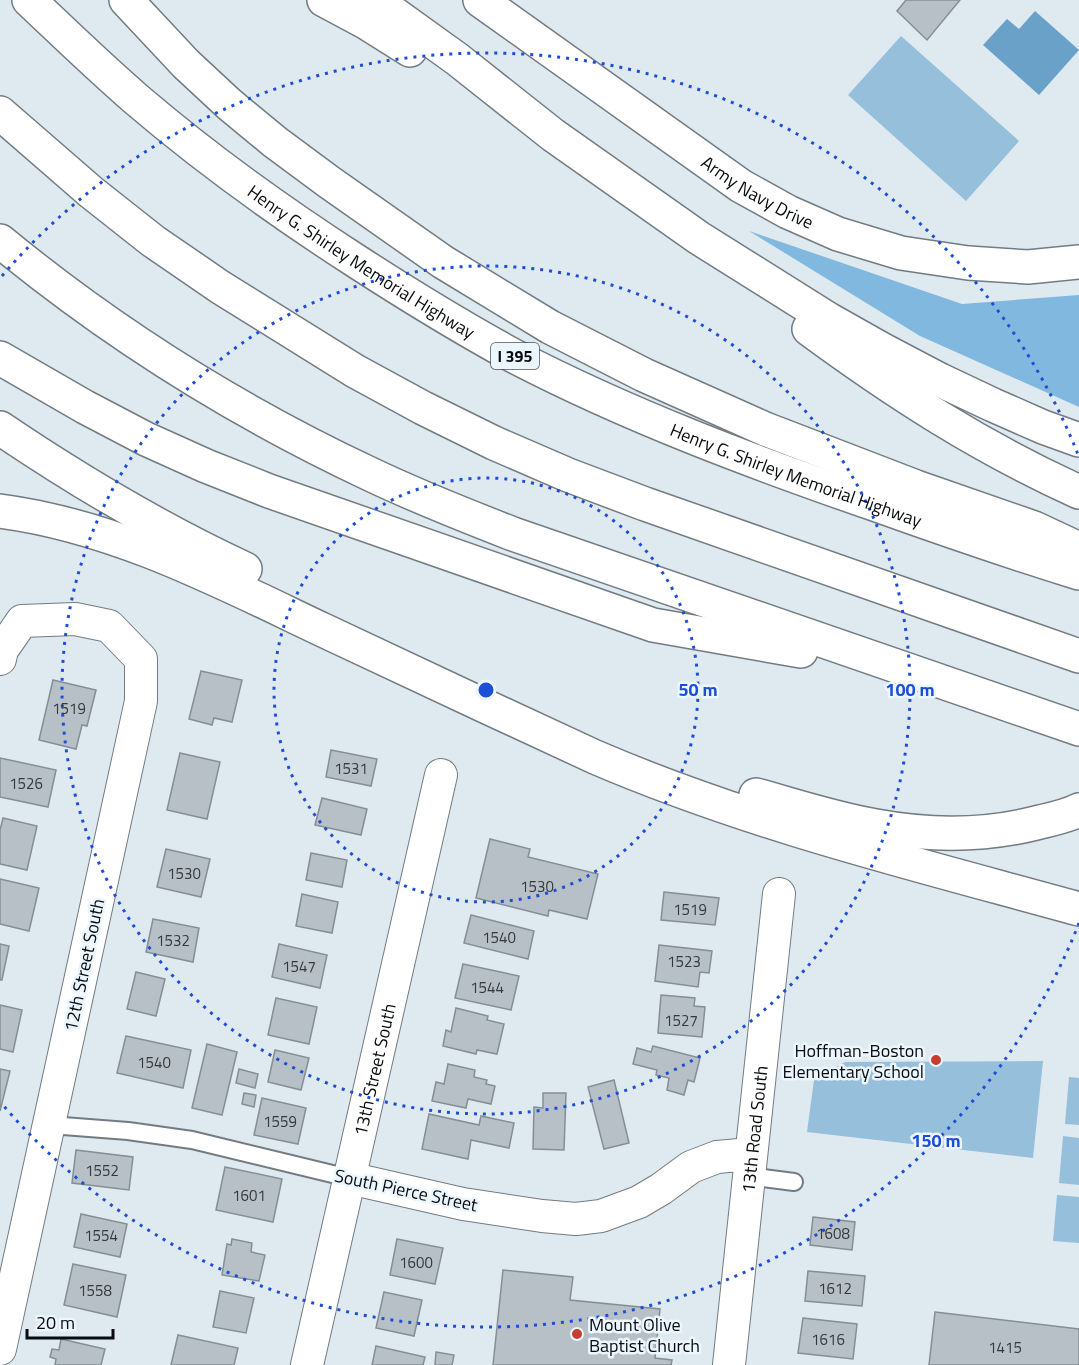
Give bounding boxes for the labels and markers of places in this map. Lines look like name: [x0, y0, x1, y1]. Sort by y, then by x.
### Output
centre of rings: [476, 680, 496, 700]
place label: Hoffman-Boston Elementary School: [782, 1037, 924, 1085]
marker: Hoffman-Boston Elementary School: [929, 1053, 943, 1067]
place label: Mount Olive Baptist Church: [589, 1311, 700, 1359]
marker: Mount Olive Baptist Church: [570, 1327, 584, 1341]

